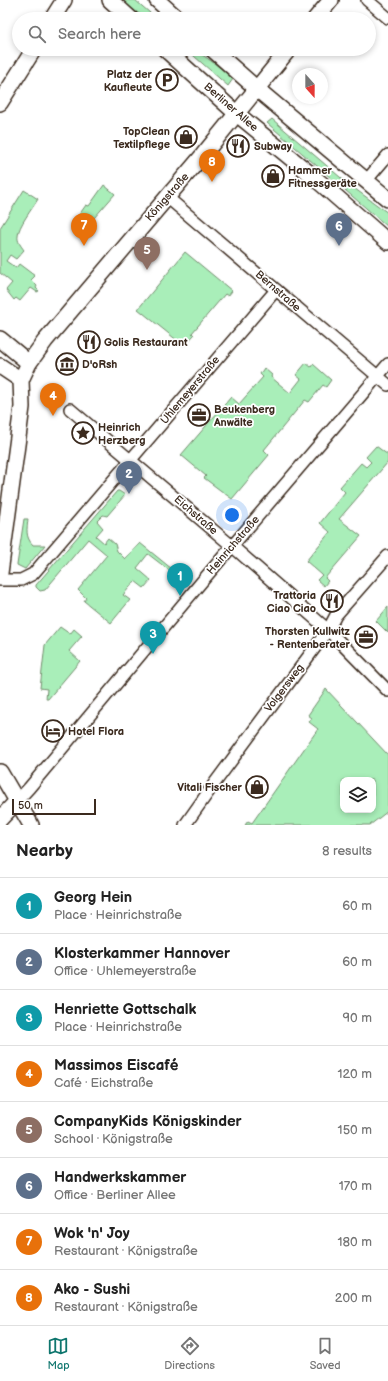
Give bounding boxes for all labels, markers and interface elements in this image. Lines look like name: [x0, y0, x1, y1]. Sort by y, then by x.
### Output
search box: [12, 12, 376, 56]
icon: search: [26, 23, 48, 45]
text: Search here: [58, 25, 141, 44]
parking icon: Platz der Kaufleute: [154, 67, 180, 93]
place label: Platz der Kaufleute: [104, 68, 153, 94]
north arrow: [292, 68, 328, 104]
street label: Berliner Allee: [201, 80, 261, 134]
shop icon: TopClean Textilpflege: [173, 124, 199, 150]
place label: TopClean Textilpflege: [113, 125, 170, 151]
restaurant icon: Subway: [225, 133, 251, 159]
place label: Subway: [254, 140, 292, 153]
pin: 8: [199, 149, 225, 182]
shop icon: Hammer Fitnessgeräte: [260, 163, 286, 189]
place label: Hammer Fitnessgeräte: [288, 164, 357, 190]
street label: Königstraße: [142, 170, 192, 224]
pin: 7: [71, 213, 97, 246]
pin: 6: [326, 213, 352, 246]
pin: 5: [134, 237, 160, 270]
street label: Bernstraße: [253, 268, 304, 314]
restaurant icon: Golis Restaurant: [76, 329, 102, 355]
place label: Golis Restaurant: [104, 336, 188, 349]
museum icon: D'oRsh: [54, 351, 80, 377]
street label: Uhlemeyerstraße: [158, 353, 223, 427]
place label: D'oRsh: [82, 358, 117, 371]
pin: 4: [40, 383, 66, 416]
office icon: Beukenberg Anwälte: [186, 402, 212, 428]
place label: Beukenberg Anwälte: [213, 403, 275, 429]
place icon: Heinrich Herzberg: [70, 420, 96, 446]
place label: Heinrich Herzberg: [98, 421, 145, 447]
pin: 2: [116, 461, 142, 494]
street label: Eichstraße: [172, 493, 221, 538]
your location: [222, 505, 242, 525]
street label: Heinrichstraße: [204, 513, 262, 577]
pin: 1: [167, 563, 193, 596]
restaurant icon: Trattoria Ciao Ciao: [319, 588, 345, 614]
place label: Trattoria Ciao Ciao: [267, 589, 316, 615]
pin: 3: [140, 621, 166, 654]
office icon: Thorsten Kullwitz - Rentenberater: [353, 624, 379, 650]
place label: Thorsten Kullwitz - Rentenberater: [265, 625, 351, 651]
street label: Volgersweg: [262, 661, 306, 715]
hotel icon: Hotel Flora: [40, 718, 66, 744]
place label: Hotel Flora: [68, 725, 124, 738]
shop icon: Vitali Fischer: [244, 774, 270, 800]
map controls: [340, 777, 376, 813]
button: layers: [340, 777, 376, 813]
place label: Vitali Fischer: [177, 781, 243, 794]
scale bar: [12, 797, 96, 816]
text: 50 m: [18, 799, 43, 812]
text: Nearby: [16, 841, 73, 861]
text: 8 results: [322, 843, 372, 859]
text: Georg Hein: [54, 888, 132, 907]
text: 1: [26, 898, 32, 914]
text: 60 m: [342, 898, 372, 914]
text: Place · Heinrichstraße: [54, 907, 182, 923]
text: Klosterkammer Hannover: [54, 944, 230, 963]
text: 2: [25, 954, 33, 970]
text: 60 m: [342, 954, 372, 970]
text: Office · Uhlemeyerstraße: [54, 963, 196, 979]
text: Henriette Gottschalk: [54, 1000, 196, 1019]
text: 3: [25, 1010, 33, 1026]
text: 90 m: [343, 1010, 372, 1026]
text: Place · Heinrichstraße: [54, 1019, 182, 1035]
text: Massimos Eiscafé: [54, 1056, 178, 1075]
text: 4: [25, 1066, 33, 1082]
text: 120 m: [337, 1066, 372, 1082]
text: Café · Eichstraße: [54, 1075, 153, 1091]
text: CompanyKids Königskinder: [54, 1112, 242, 1131]
text: 5: [25, 1122, 33, 1138]
text: 150 m: [338, 1122, 372, 1138]
text: School · Königstraße: [54, 1131, 173, 1147]
text: Handwerkskammer: [54, 1168, 186, 1187]
text: 6: [25, 1178, 33, 1194]
text: 170 m: [339, 1178, 372, 1194]
text: Office · Berliner Allee: [54, 1187, 176, 1203]
text: Wok 'n' Joy: [54, 1224, 130, 1243]
text: 7: [25, 1234, 33, 1250]
text: 180 m: [337, 1234, 372, 1250]
text: Restaurant · Königstraße: [54, 1243, 198, 1259]
text: Ako - Sushi: [54, 1280, 130, 1299]
text: 8: [25, 1290, 33, 1306]
text: 200 m: [335, 1290, 372, 1306]
text: Restaurant · Königstraße: [54, 1299, 198, 1315]
tab: Map: [47, 1335, 70, 1372]
tab: Directions: [164, 1335, 215, 1372]
tab: Saved: [310, 1335, 341, 1372]

